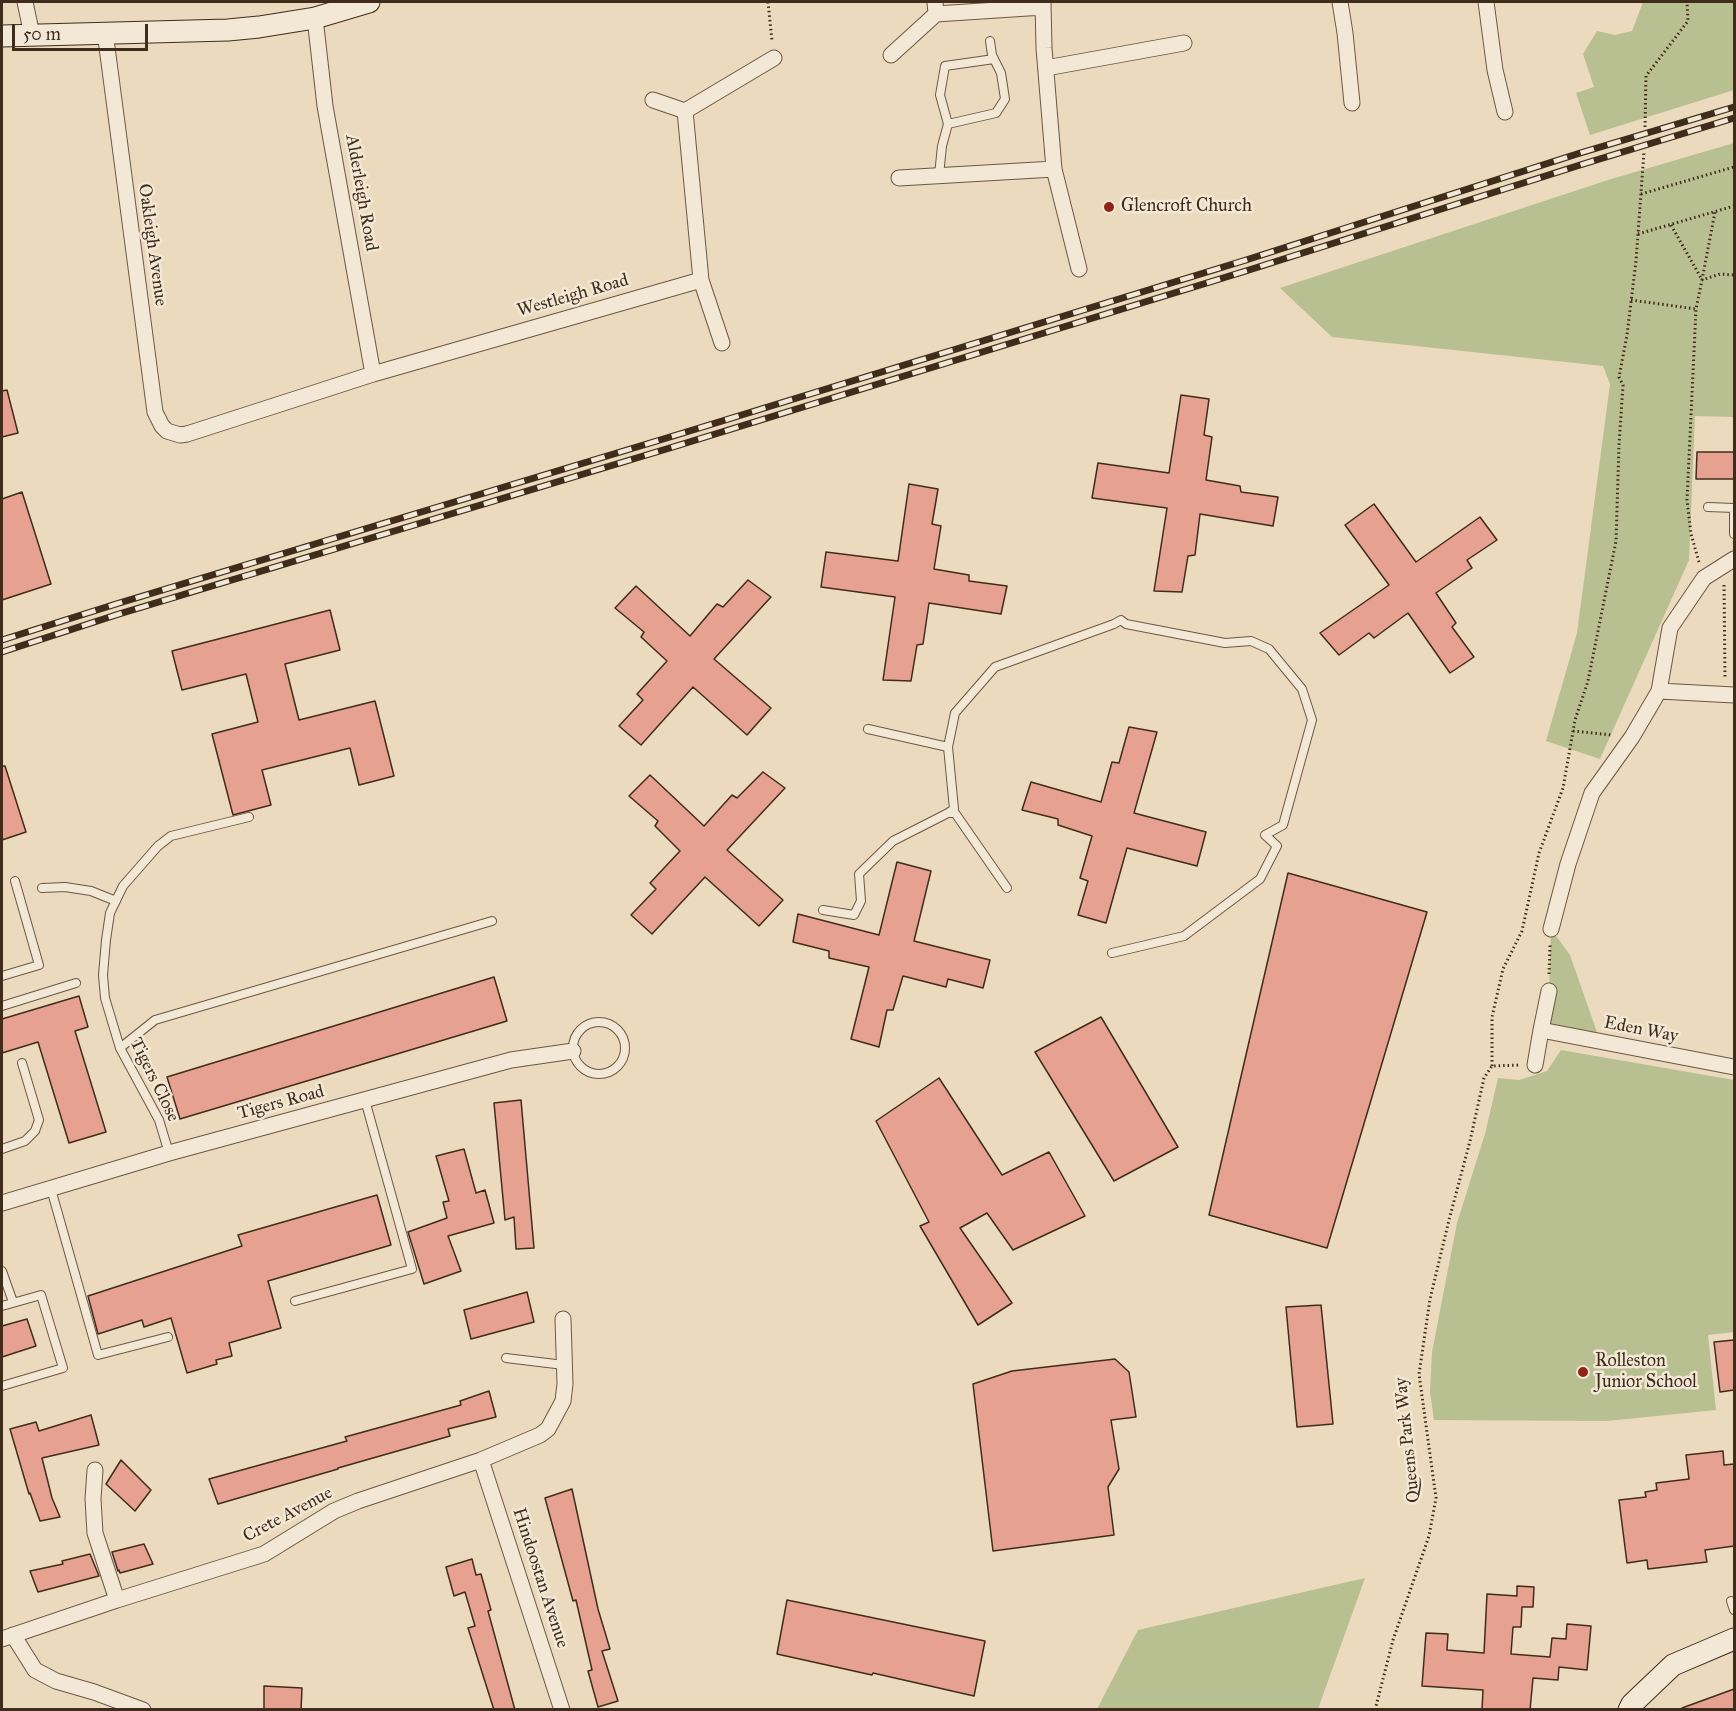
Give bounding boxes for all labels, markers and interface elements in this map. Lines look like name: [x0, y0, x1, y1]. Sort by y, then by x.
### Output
scale bar: [15, 12, 152, 50]
text: 50 m: [23, 23, 61, 45]
street label: Alderleigh Road: [340, 133, 382, 253]
street label: Oakleigh Avenue: [133, 182, 171, 308]
place label: Glencroft Church: [1121, 196, 1252, 218]
marker: Glencroft Church: [1102, 200, 1116, 214]
street label: Westleigh Road: [515, 270, 631, 322]
street label: Eden Way: [1602, 1012, 1680, 1048]
street label: Tigers Close: [124, 1035, 184, 1125]
street label: Tigers Road: [235, 1081, 327, 1125]
place label: Rolleston Junior School: [1595, 1351, 1697, 1394]
marker: Rolleston Junior School: [1576, 1365, 1590, 1379]
street label: Queens Park Way: [1391, 1376, 1425, 1504]
street label: Crete Avenue: [240, 1482, 336, 1548]
street label: Hindoostan Avenue: [507, 1505, 573, 1651]

